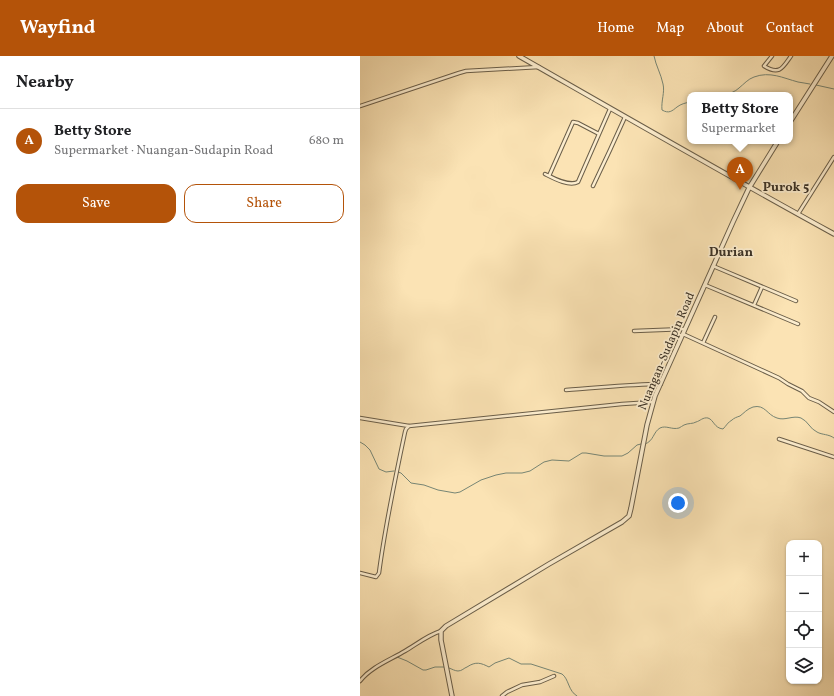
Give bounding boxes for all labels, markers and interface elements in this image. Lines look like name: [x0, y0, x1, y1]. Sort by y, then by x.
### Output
text: Wayfind: [20, 15, 95, 41]
text: Home: [597, 19, 634, 38]
text: Map: [656, 19, 684, 38]
text: About: [706, 19, 744, 38]
text: Contact: [766, 19, 814, 38]
text: Nearby: [16, 71, 74, 94]
popup: [687, 92, 793, 144]
text: Betty Store: [701, 99, 779, 120]
text: Supermarket: [701, 120, 776, 138]
text: Betty Store: [54, 121, 131, 142]
text: A: [24, 132, 34, 150]
text: 680 m: [309, 132, 344, 150]
text: Supermarket · Nuangan-Sudapin Road: [54, 142, 273, 160]
pin: A: [727, 157, 753, 190]
district label: Purok 5: [763, 179, 809, 197]
button: Save: [16, 184, 176, 223]
button: Share: [184, 184, 344, 223]
district label: Durian: [709, 244, 753, 262]
street label: Nuangan-Sudapin Road: [635, 290, 699, 413]
your location: [668, 493, 688, 513]
map controls: [786, 540, 822, 684]
button: +: [786, 540, 822, 576]
button: −: [786, 576, 822, 612]
button: locate: [786, 612, 822, 648]
button: layers: [786, 648, 822, 684]

